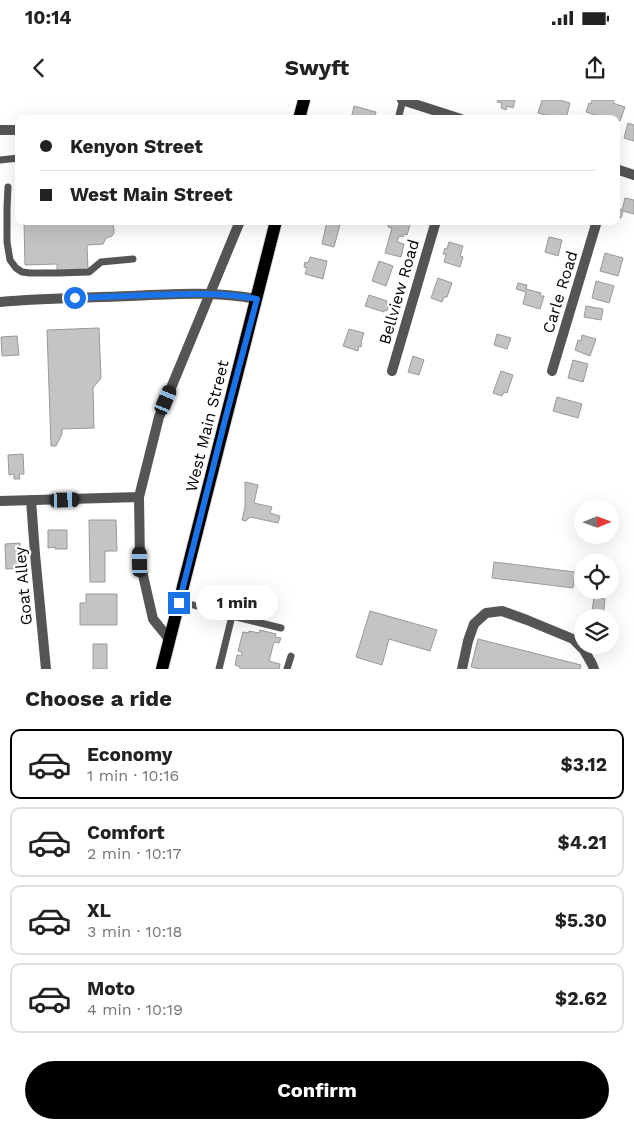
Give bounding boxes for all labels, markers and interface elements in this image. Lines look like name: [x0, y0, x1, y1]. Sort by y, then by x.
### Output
text: 10:14: [25, 6, 72, 29]
icon: back: [25, 54, 53, 82]
icon: share: [581, 54, 609, 82]
text: Swyft: [285, 55, 349, 80]
text: Kenyon Street: [70, 135, 203, 158]
text: West Main Street: [70, 183, 233, 206]
street label: Bellview Road: [375, 237, 423, 347]
street label: Carle Road: [538, 248, 582, 336]
route start: [64, 287, 86, 309]
street label: West Main Street: [181, 358, 233, 494]
car: [153, 383, 178, 417]
car: [49, 492, 80, 508]
north arrow: [574, 499, 619, 544]
map controls: [574, 499, 619, 654]
street label: Goat Alley: [10, 545, 36, 626]
car: [132, 547, 147, 577]
button: locate: [574, 554, 619, 599]
callout: 1 min: [196, 586, 279, 620]
route end: [168, 592, 190, 614]
text: 1 min: [216, 593, 258, 612]
button: layers: [574, 609, 619, 654]
text: Choose a ride: [25, 686, 172, 711]
icon: car: [27, 742, 72, 787]
text: Economy: [87, 743, 172, 766]
text: $3.12: [560, 753, 607, 776]
text: 1 min · 10:16: [87, 766, 179, 785]
icon: car: [27, 820, 72, 865]
text: Comfort: [87, 821, 165, 844]
text: $4.21: [558, 831, 607, 854]
text: 2 min · 10:17: [87, 844, 182, 863]
icon: car: [27, 898, 72, 943]
text: XL: [87, 899, 111, 922]
text: $5.30: [555, 909, 607, 932]
text: 3 min · 10:18: [87, 922, 182, 941]
icon: car: [27, 976, 72, 1021]
text: Moto: [87, 977, 135, 1000]
text: $2.62: [555, 987, 607, 1010]
text: 4 min · 10:19: [87, 1000, 183, 1019]
button: Confirm: [25, 1061, 609, 1119]

